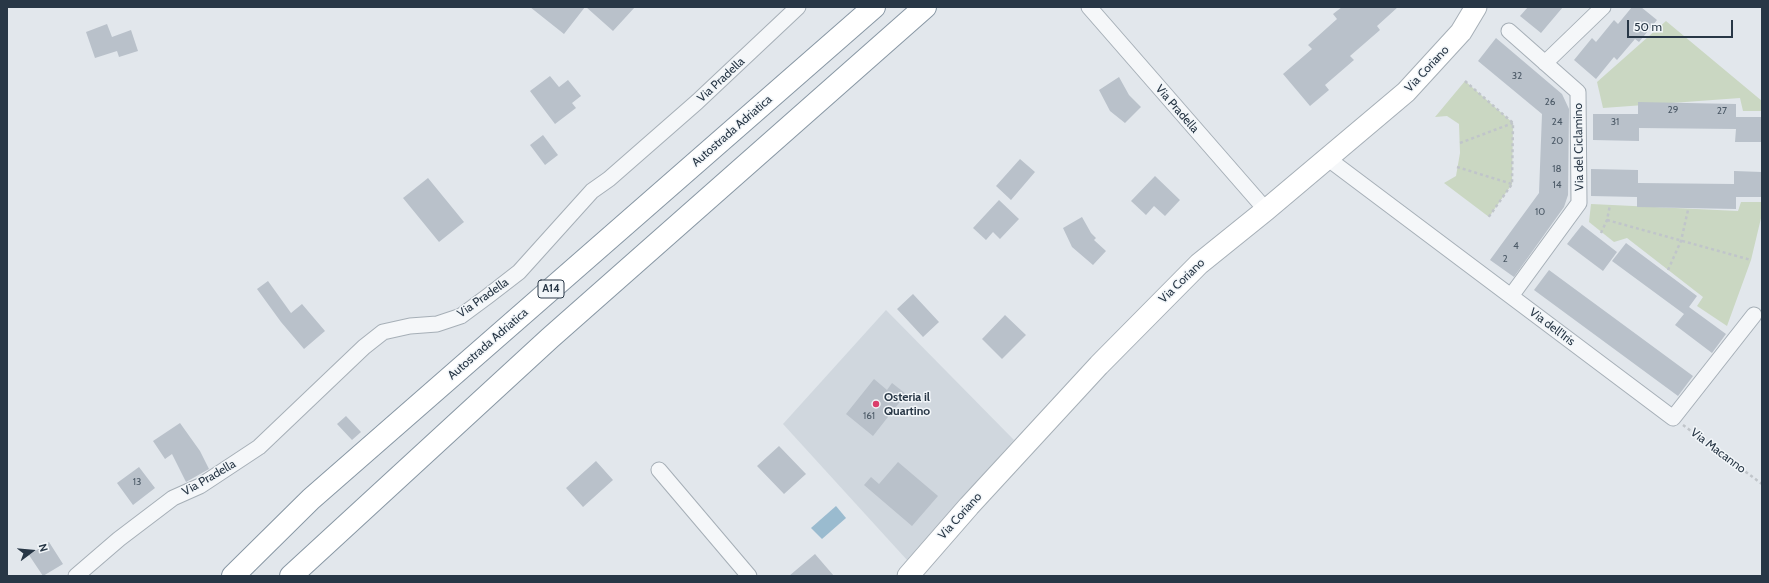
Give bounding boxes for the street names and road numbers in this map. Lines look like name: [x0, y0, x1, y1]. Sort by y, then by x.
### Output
street label: Via Coriano: [1402, 43, 1452, 95]
street label: Via Pradella: [694, 55, 748, 105]
street label: Via Pradella: [1152, 82, 1202, 136]
street label: Autostrada Adriatica: [689, 92, 775, 170]
street label: Via del Ciclamino: [1571, 103, 1587, 191]
street label: Via Coriano: [1156, 256, 1208, 306]
street label: Via Pradella: [455, 275, 511, 321]
road number: A14: [538, 280, 564, 298]
street label: Autostrada Adriatica: [445, 305, 531, 383]
street label: Via dell'Iris: [1526, 305, 1578, 349]
street label: Via Macanno: [1688, 426, 1748, 476]
street label: Via Pradella: [180, 457, 238, 499]
street label: Via Coriano: [935, 490, 985, 542]

